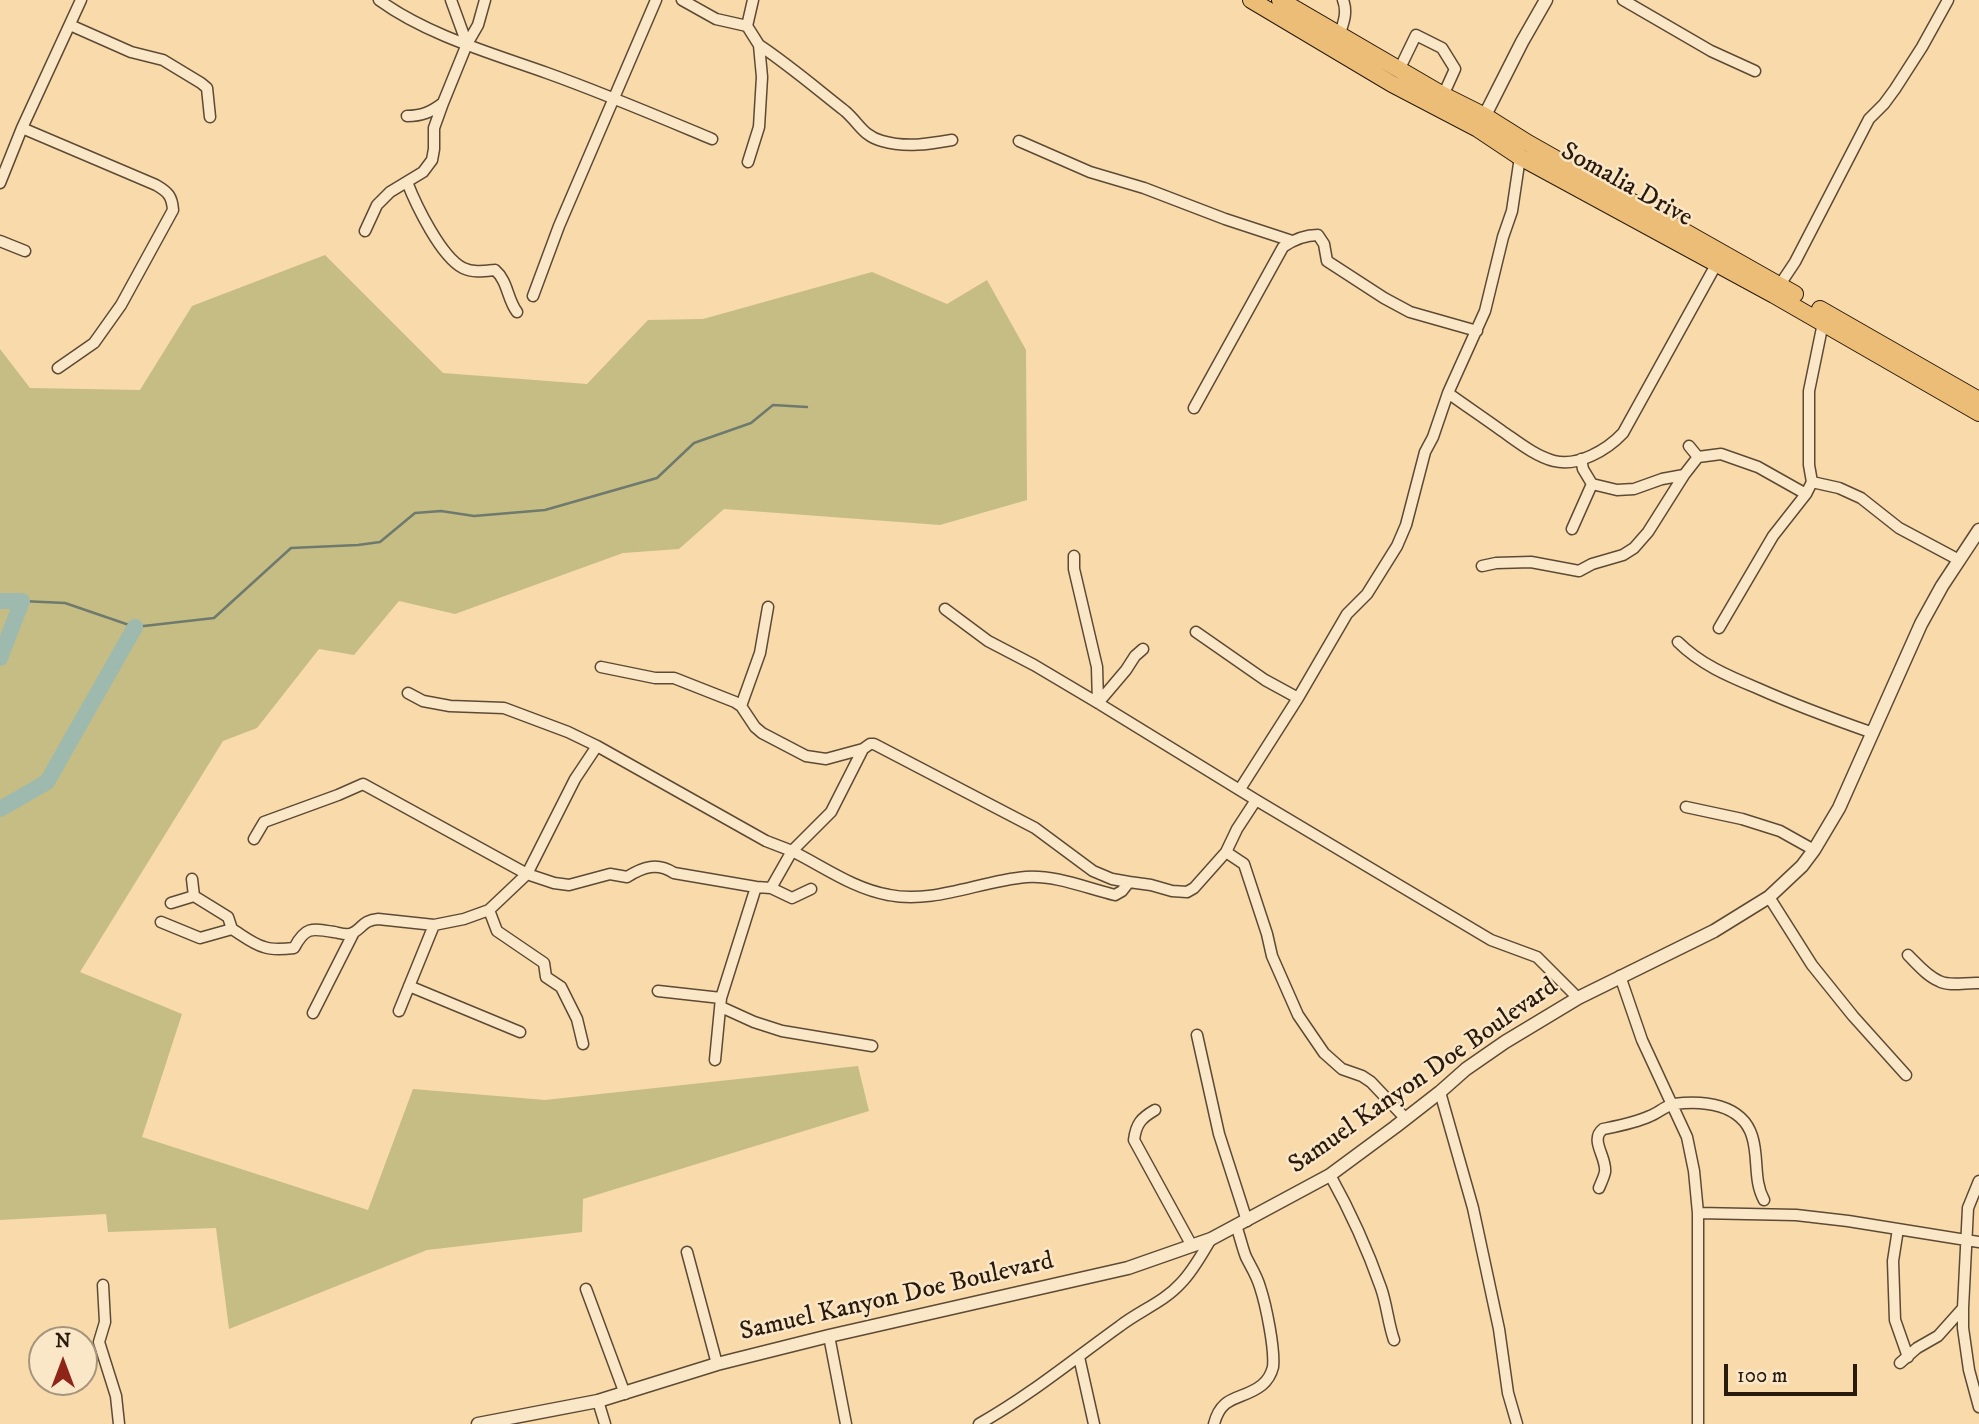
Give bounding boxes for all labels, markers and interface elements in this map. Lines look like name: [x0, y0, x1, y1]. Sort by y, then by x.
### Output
street label: Somalia Drive: [1555, 137, 1697, 235]
street label: Samuel Kanyon Doe Boulevard: [1284, 972, 1564, 1182]
street label: Samuel Kanyon Doe Boulevard: [737, 1247, 1057, 1349]
north arrow: [28, 1326, 98, 1396]
text: N: [55, 1330, 71, 1353]
scale bar: [1727, 1350, 1860, 1394]
text: 100 m: [1737, 1363, 1788, 1389]

